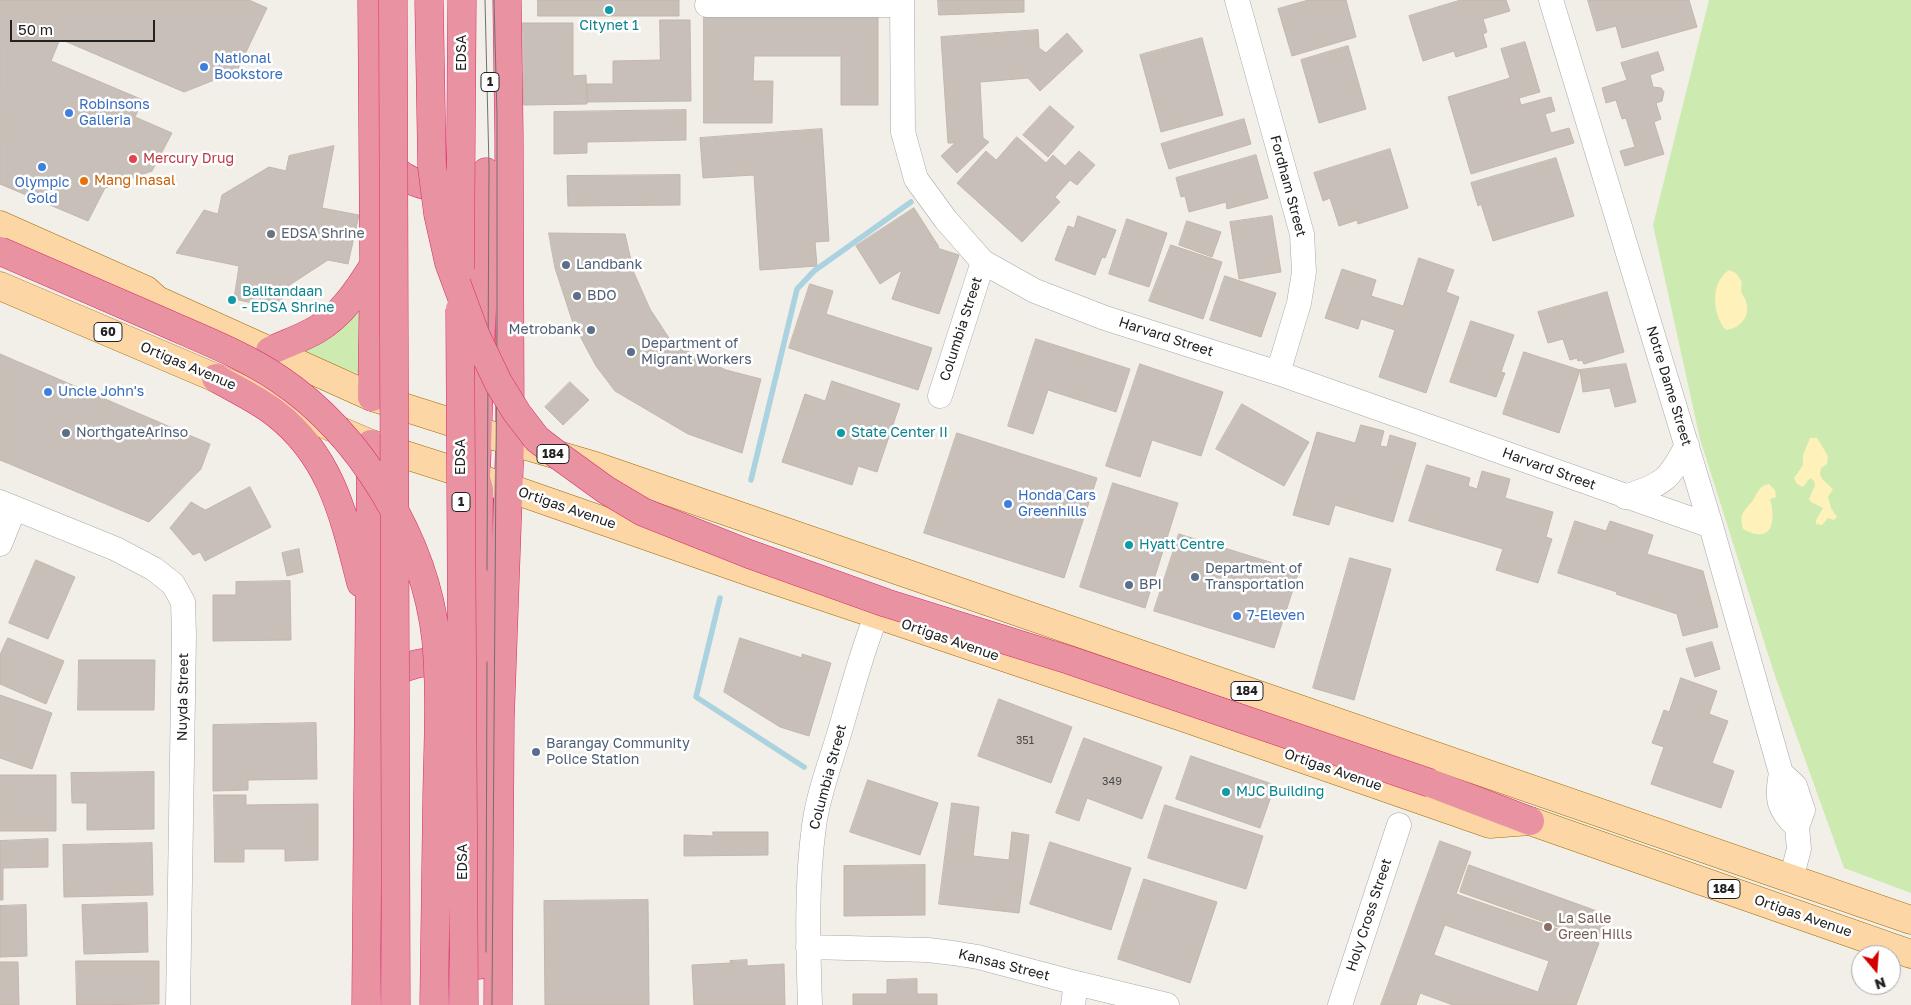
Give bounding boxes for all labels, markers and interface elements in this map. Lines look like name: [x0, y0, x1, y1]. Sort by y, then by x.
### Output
marker: Citynet 1: [603, 4, 615, 16]
scale bar: [12, 10, 158, 42]
place label: Citynet 1: [579, 18, 639, 34]
text: 50 m: [18, 20, 53, 38]
street label: EDSA: [454, 35, 470, 71]
place label: National Bookstore: [214, 51, 283, 84]
marker: National Bookstore: [198, 61, 210, 73]
road number: 1: [481, 72, 499, 91]
place label: Robinsons Galleria: [79, 97, 150, 130]
marker: Robinsons Galleria: [63, 107, 75, 119]
street label: Fordham Street: [1266, 133, 1310, 239]
place label: Mercury Drug: [143, 151, 234, 167]
marker: Mercury Drug: [127, 153, 139, 165]
marker: Olympic Gold: [36, 161, 48, 173]
place label: Mang Inasal: [94, 173, 175, 189]
place label: Olympic Gold: [15, 175, 69, 208]
marker: Mang Inasal: [78, 175, 90, 187]
place label: EDSA Shrine: [281, 226, 365, 242]
marker: EDSA Shrine: [265, 228, 277, 240]
place label: Landbank: [576, 257, 642, 273]
marker: Landbank: [560, 259, 572, 271]
street label: Columbia Street: [936, 275, 986, 383]
place label: Balitandaan - EDSA Shrine: [242, 284, 334, 316]
place label: BDO: [587, 288, 617, 304]
marker: BDO: [571, 290, 583, 302]
marker: Balitandaan - EDSA Shrine: [226, 294, 238, 306]
street label: Harvard Street: [1117, 314, 1215, 360]
road number: 60: [94, 322, 122, 342]
place label: Metrobank: [508, 322, 581, 338]
marker: Metrobank: [585, 324, 597, 336]
street label: Notre Dame Street: [1643, 324, 1695, 448]
place label: Department of Migrant Workers: [641, 336, 752, 368]
street label: Ortigas Avenue: [138, 338, 238, 394]
marker: Department of Migrant Workers: [625, 346, 637, 358]
place label: Uncle John's: [58, 384, 144, 400]
marker: Uncle John's: [42, 386, 54, 398]
place label: NorthgateArinso: [76, 425, 188, 441]
place label: State Center II: [851, 425, 948, 441]
marker: NorthgateArinso: [60, 427, 72, 439]
marker: State Center II: [835, 427, 847, 439]
street label: EDSA: [453, 439, 469, 475]
road number: 184: [537, 444, 569, 464]
street label: Harvard Street: [1500, 444, 1598, 494]
street label: Ortigas Avenue: [516, 483, 618, 533]
place label: Honda Cars Greenhills: [1018, 488, 1096, 520]
road number: 1: [452, 492, 470, 512]
marker: Honda Cars Greenhills: [1002, 498, 1014, 510]
place label: Hyatt Centre: [1139, 537, 1225, 553]
marker: Hyatt Centre: [1123, 539, 1135, 551]
place label: Department of Transportation: [1205, 561, 1304, 594]
marker: Department of Transportation: [1189, 571, 1201, 583]
place label: BPI: [1139, 577, 1162, 593]
marker: BPI: [1123, 579, 1135, 591]
place label: 7-Eleven: [1247, 608, 1305, 624]
marker: 7-Eleven: [1231, 610, 1243, 622]
street label: Ortigas Avenue: [899, 615, 1001, 665]
street label: Nuyda Street: [174, 653, 192, 741]
road number: 184: [1231, 681, 1263, 700]
street label: Columbia Street: [806, 722, 850, 832]
house number: 351: [1016, 734, 1034, 748]
place label: Barangay Community Police Station: [546, 736, 690, 769]
street label: Ortigas Avenue: [1282, 745, 1384, 795]
marker: Barangay Community Police Station: [530, 746, 542, 758]
house number: 349: [1102, 775, 1122, 789]
place label: MJC Building: [1236, 784, 1324, 800]
marker: MJC Building: [1220, 786, 1232, 798]
street label: EDSA: [455, 844, 471, 880]
street label: Holy Cross Street: [1343, 856, 1395, 974]
road number: 184: [1708, 880, 1740, 899]
street label: Ortigas Avenue: [1752, 891, 1854, 941]
place label: La Salle Green Hills: [1558, 911, 1632, 944]
marker: La Salle Green Hills: [1542, 921, 1554, 933]
north arrow: [1851, 945, 1901, 995]
street label: Kansas Street: [956, 946, 1052, 984]
text: N: [1873, 974, 1888, 994]

